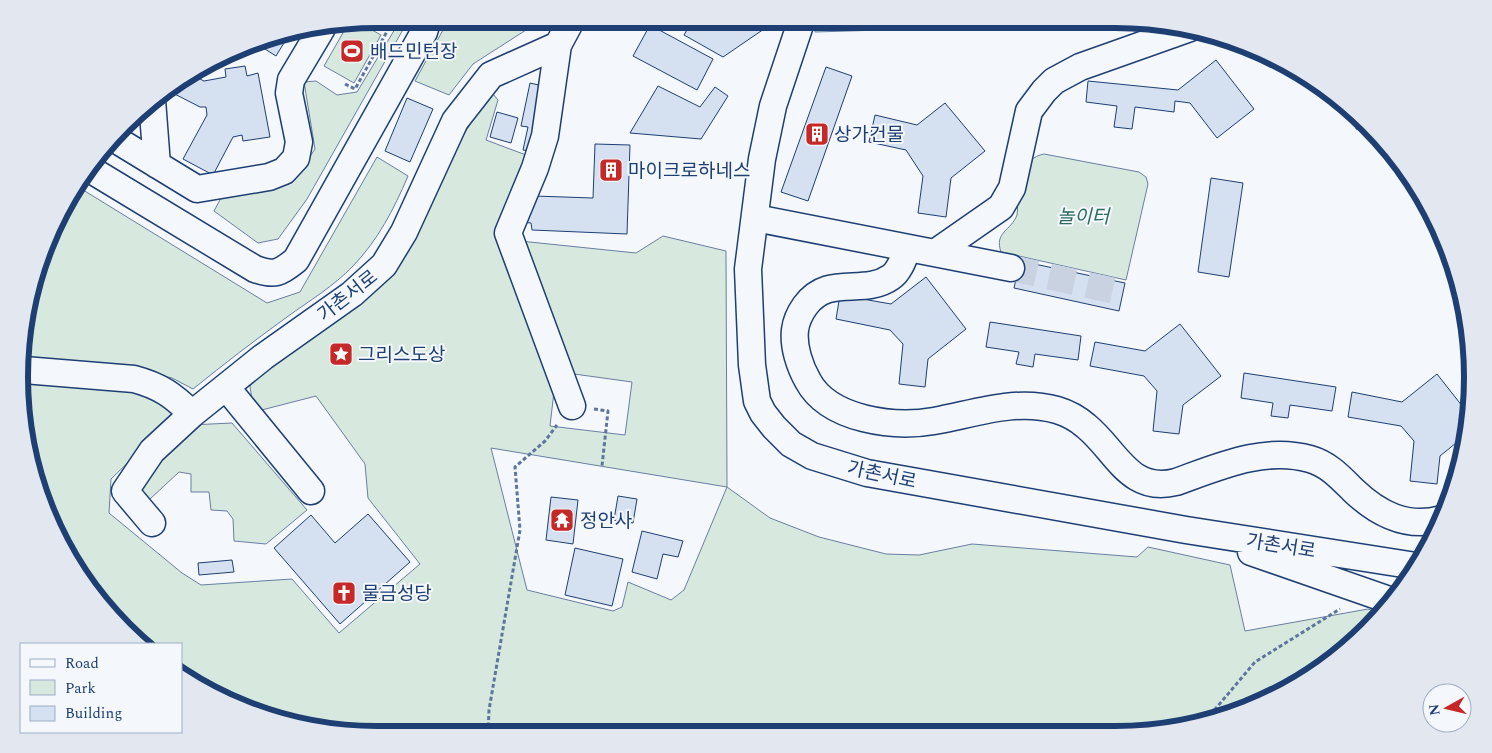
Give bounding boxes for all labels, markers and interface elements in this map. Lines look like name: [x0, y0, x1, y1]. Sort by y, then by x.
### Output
sports icon: 배드민턴장: [339, 38, 365, 64]
place label: 배드민턴장: [370, 38, 457, 67]
building icon: 상가건물: [804, 121, 830, 147]
place label: 상가건물: [834, 121, 904, 150]
building icon: 마이크로하네스: [598, 157, 624, 183]
place label: 마이크로하네스: [628, 157, 750, 186]
park label: 놀이터: [1057, 203, 1112, 232]
street label: 가촌서로: [311, 263, 384, 329]
place icon: 그리스도상: [328, 341, 354, 367]
place label: 그리스도상: [358, 341, 445, 370]
street label: 가촌서로: [844, 454, 919, 497]
temple icon: 정안사: [549, 507, 575, 533]
place label: 정안사: [580, 507, 632, 536]
street label: 가촌서로: [1244, 527, 1318, 566]
church icon: 물금성당: [331, 580, 357, 606]
place label: 물금성당: [362, 580, 432, 609]
legend: [20, 643, 182, 733]
text: Road: [65, 652, 99, 675]
text: Park: [65, 677, 96, 700]
north arrow: [1422, 683, 1472, 733]
text: Building: [65, 702, 122, 725]
text: N: [1423, 703, 1446, 717]

